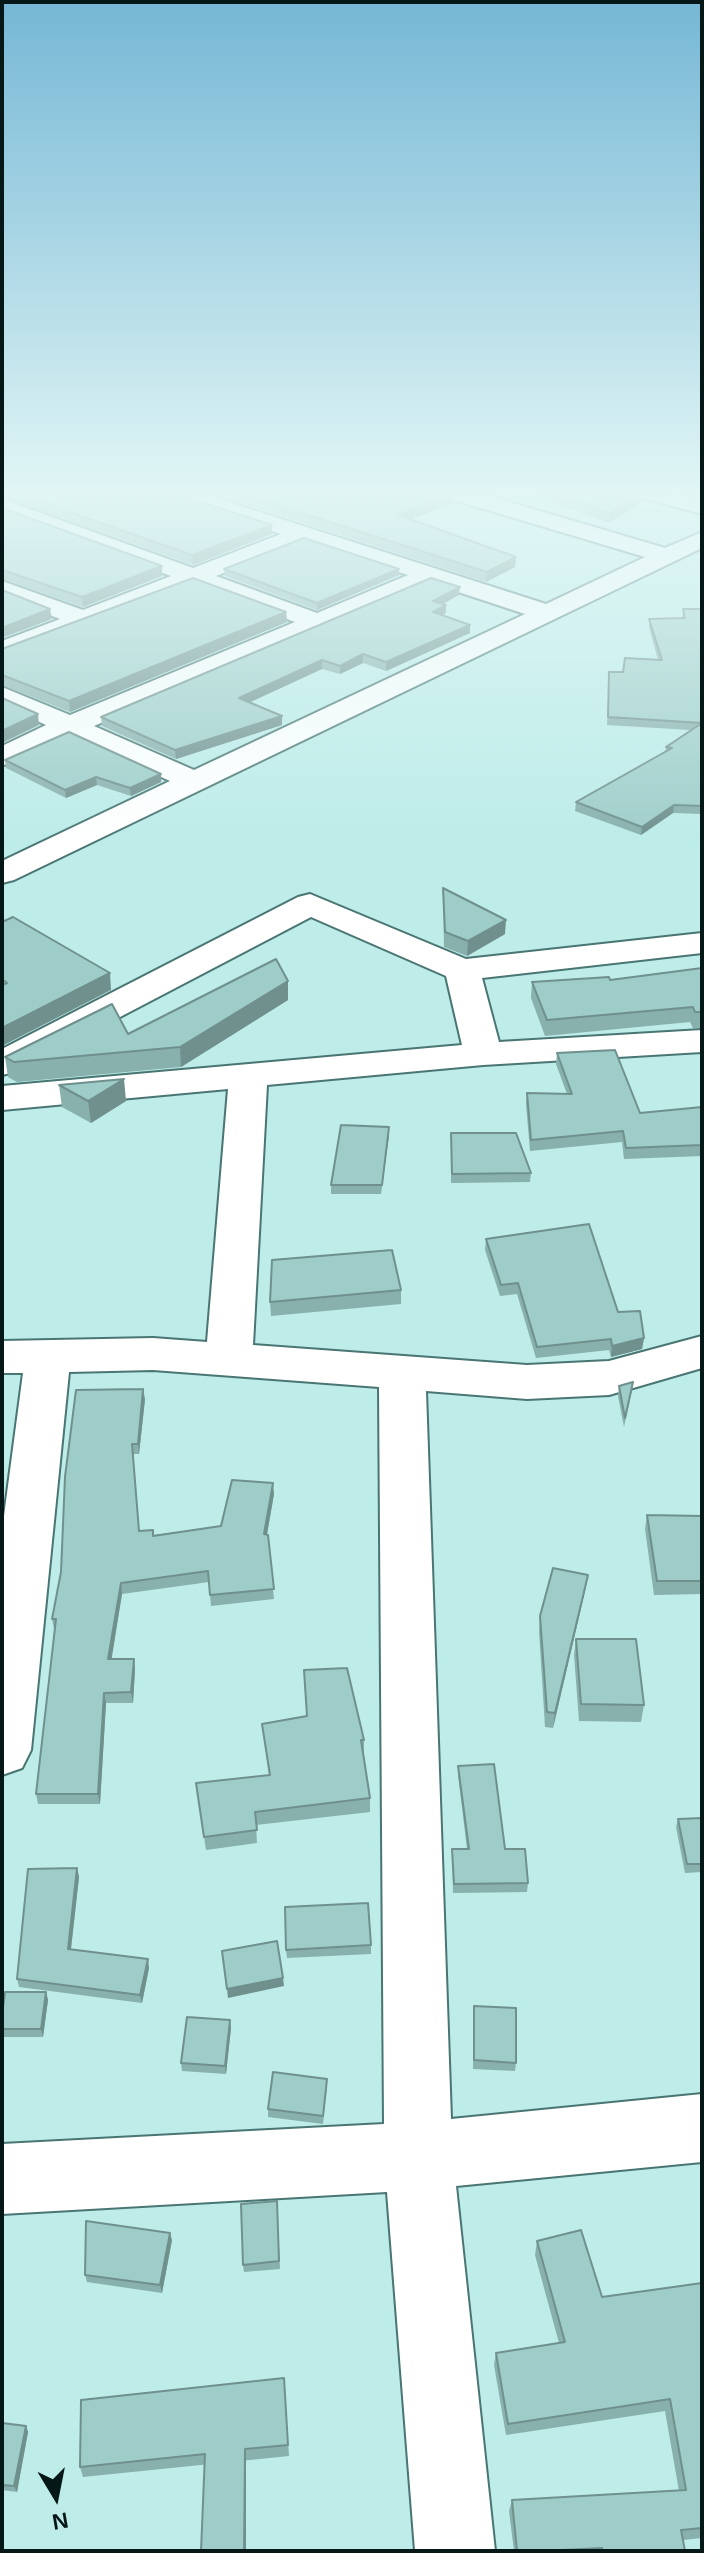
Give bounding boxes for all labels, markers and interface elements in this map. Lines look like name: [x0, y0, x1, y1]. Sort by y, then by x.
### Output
north arrow: [16, 2457, 96, 2537]
text: N: [50, 2507, 70, 2535]

